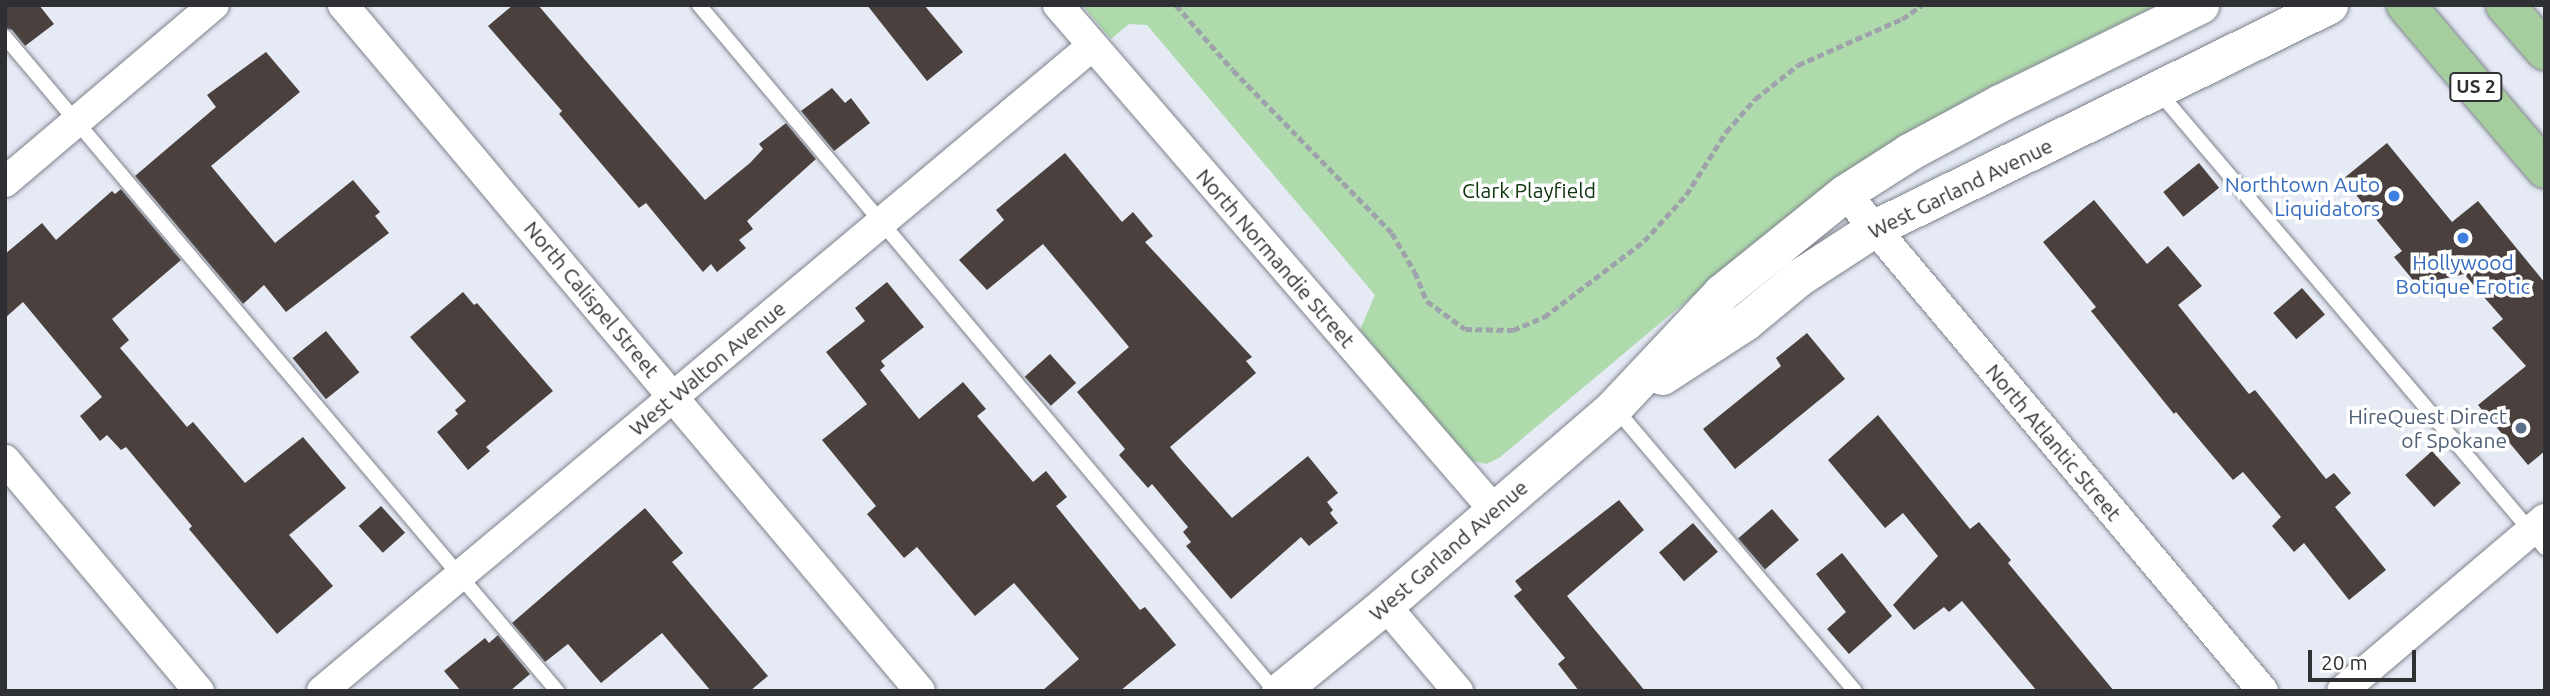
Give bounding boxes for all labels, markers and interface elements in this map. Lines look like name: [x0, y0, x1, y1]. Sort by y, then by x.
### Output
road number: US 2: [2448, 72, 2504, 102]
street label: West Garland Avenue: [1864, 132, 2056, 244]
street label: North Normandie Street: [1191, 163, 1361, 353]
place label: Northtown Auto Liquidators: [2225, 171, 2380, 221]
park label: Clark Playfield: [1462, 177, 1596, 203]
marker: Northtown Auto Liquidators: [2386, 188, 2402, 204]
street label: North Calispel Street: [519, 216, 665, 382]
marker: Hollywood Botique Erotic: [2455, 230, 2471, 246]
place label: Hollywood Botique Erotic: [2396, 249, 2530, 299]
street label: West Walton Avenue: [624, 295, 790, 441]
street label: North Atlantic Street: [1981, 358, 2127, 526]
place label: HireQuest Direct of Spokane: [2348, 403, 2507, 453]
marker: HireQuest Direct of Spokane: [2513, 420, 2529, 436]
street label: West Garland Avenue: [1364, 474, 1532, 626]
scale bar: [2312, 636, 2420, 680]
text: 20 m: [2321, 650, 2368, 674]

